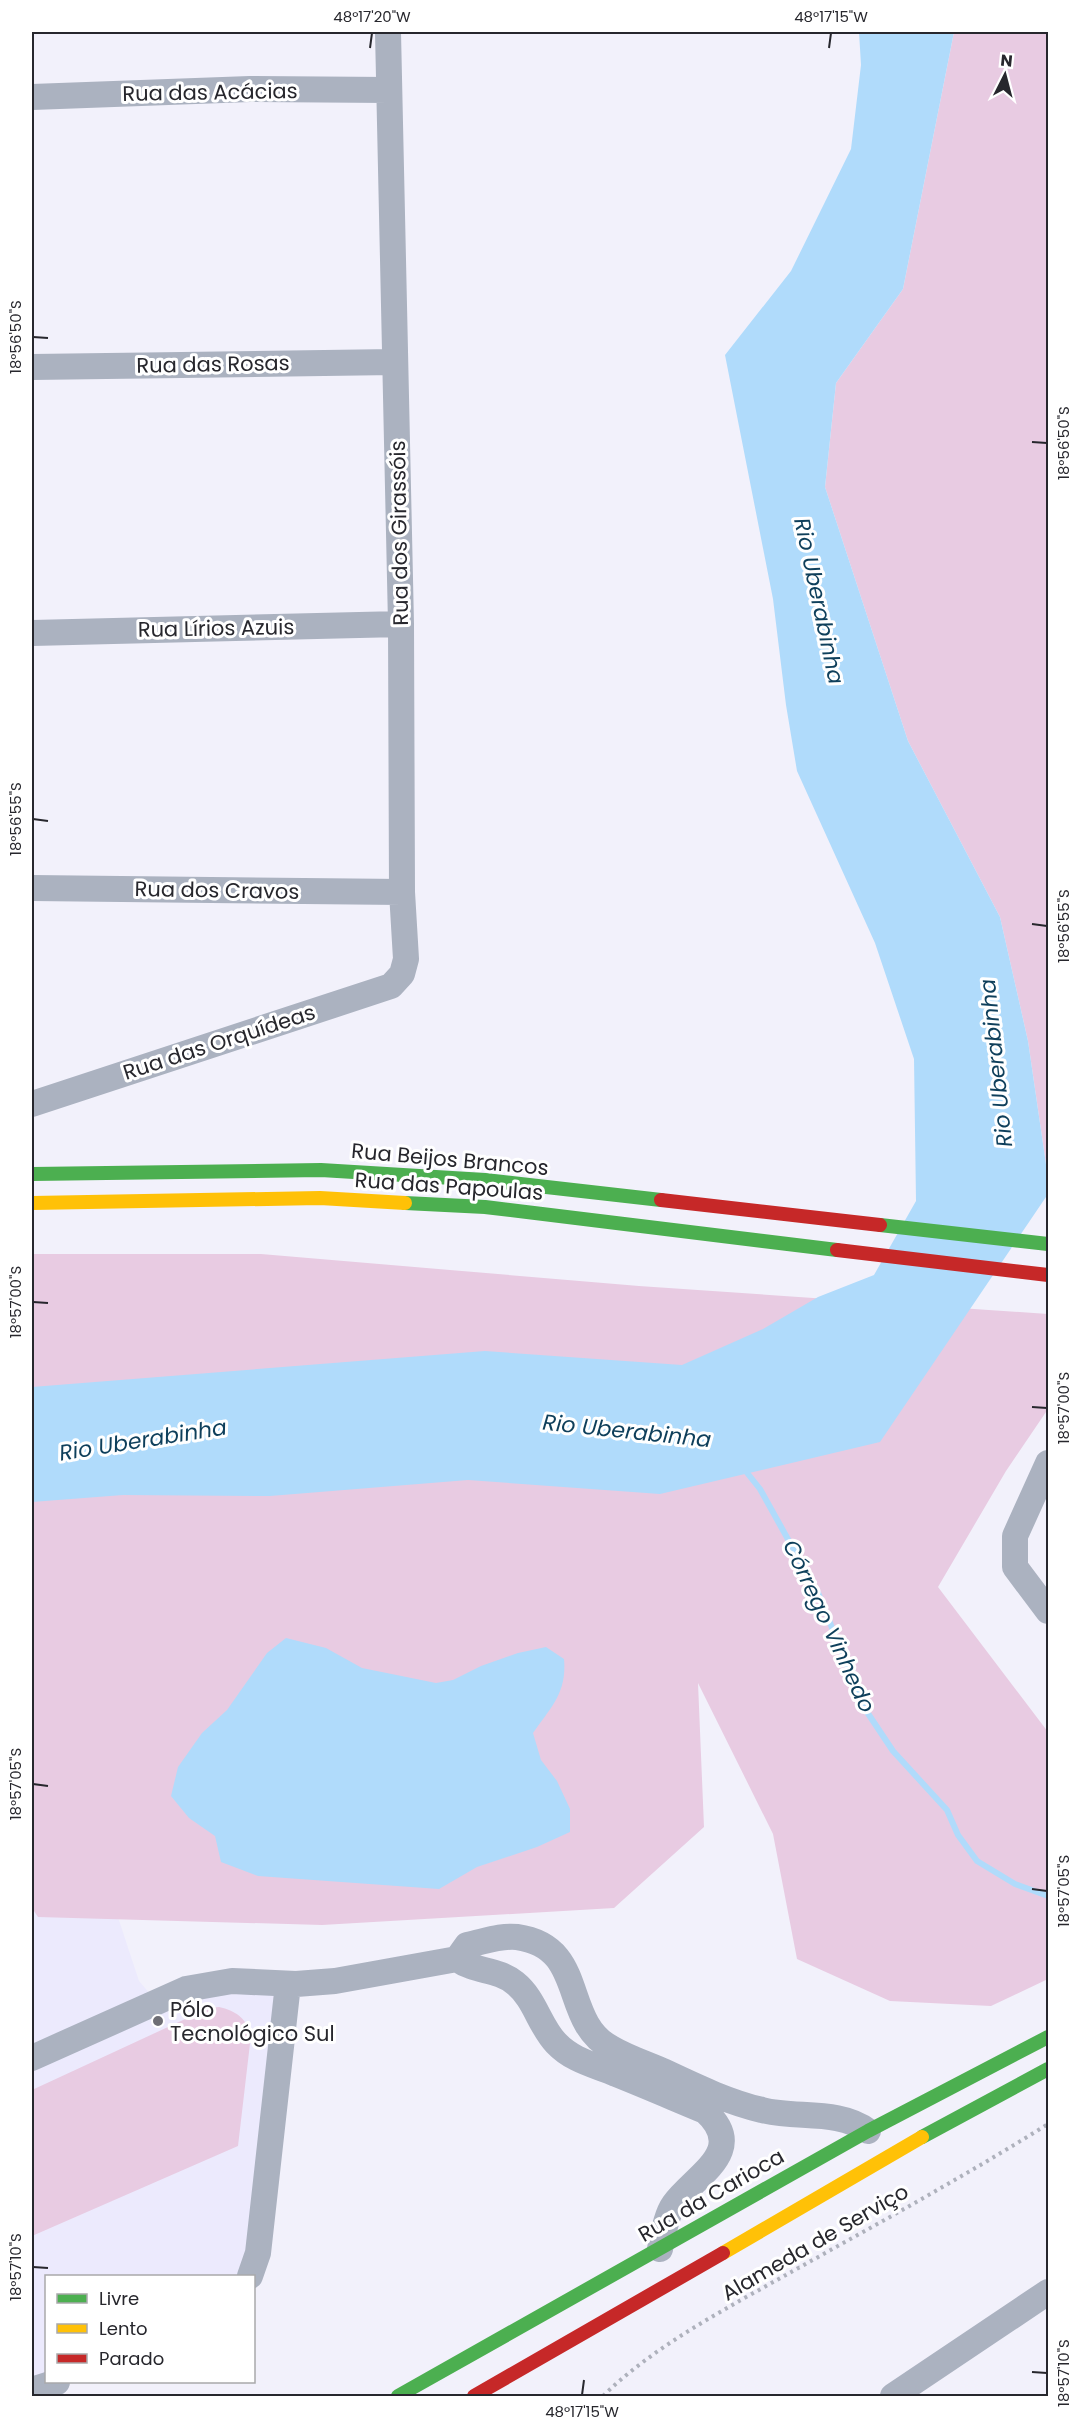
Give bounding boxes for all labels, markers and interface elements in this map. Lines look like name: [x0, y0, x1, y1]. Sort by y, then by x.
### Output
text: 48°17'20"W: [333, 6, 411, 27]
text: 48°17'15"W: [794, 6, 868, 27]
north arrow: [975, 45, 1035, 105]
text: N: [999, 49, 1014, 73]
street label: Rua das Acácias: [122, 76, 298, 108]
text: 18°56'50"S: [5, 300, 26, 374]
street label: Rua das Rosas: [136, 348, 290, 380]
text: 18°56'50"S: [1053, 406, 1074, 480]
street label: Rua dos Girassóis: [383, 440, 415, 626]
water label: Rio Uberabinha: [786, 515, 852, 687]
street label: Rua Lírios Azuis: [137, 612, 295, 644]
text: 18°56'55"S: [5, 782, 26, 856]
street label: Rua dos Cravos: [134, 874, 300, 906]
text: 18°56'55"S: [1053, 889, 1074, 963]
water label: Rio Uberabinha: [972, 977, 1020, 1149]
street label: Rua das Orquídeas: [119, 997, 319, 1087]
street label: Rua Beijos Brancos: [350, 1136, 550, 1182]
street label: Rua das Papoulas: [354, 1165, 544, 1207]
text: 18°57'00"S: [5, 1266, 26, 1338]
text: 18°57'00"S: [1053, 1372, 1074, 1444]
water label: Rio Uberabinha: [541, 1407, 713, 1455]
water label: Rio Uberabinha: [57, 1411, 229, 1469]
water label: Córrego Vinhedo: [775, 1534, 883, 1718]
text: 18°57'05"S: [5, 1748, 26, 1820]
text: 18°57'05"S: [1053, 1855, 1074, 1927]
place label: Pólo Tecnológico Sul: [170, 1995, 335, 2048]
marker: Pólo Tecnológico Sul: [151, 2014, 165, 2028]
street label: Rua da Carioca: [633, 2141, 789, 2249]
street label: Alameda de Serviço: [716, 2177, 914, 2307]
text: 18°57'10"S: [5, 2233, 26, 2301]
legend: [45, 2275, 255, 2383]
text: Livre: [99, 2286, 139, 2311]
text: Lento: [99, 2316, 148, 2341]
text: 18°57'10"S: [1053, 2339, 1074, 2407]
text: Parado: [99, 2346, 164, 2371]
text: 48°17'15"W: [545, 2401, 619, 2422]

